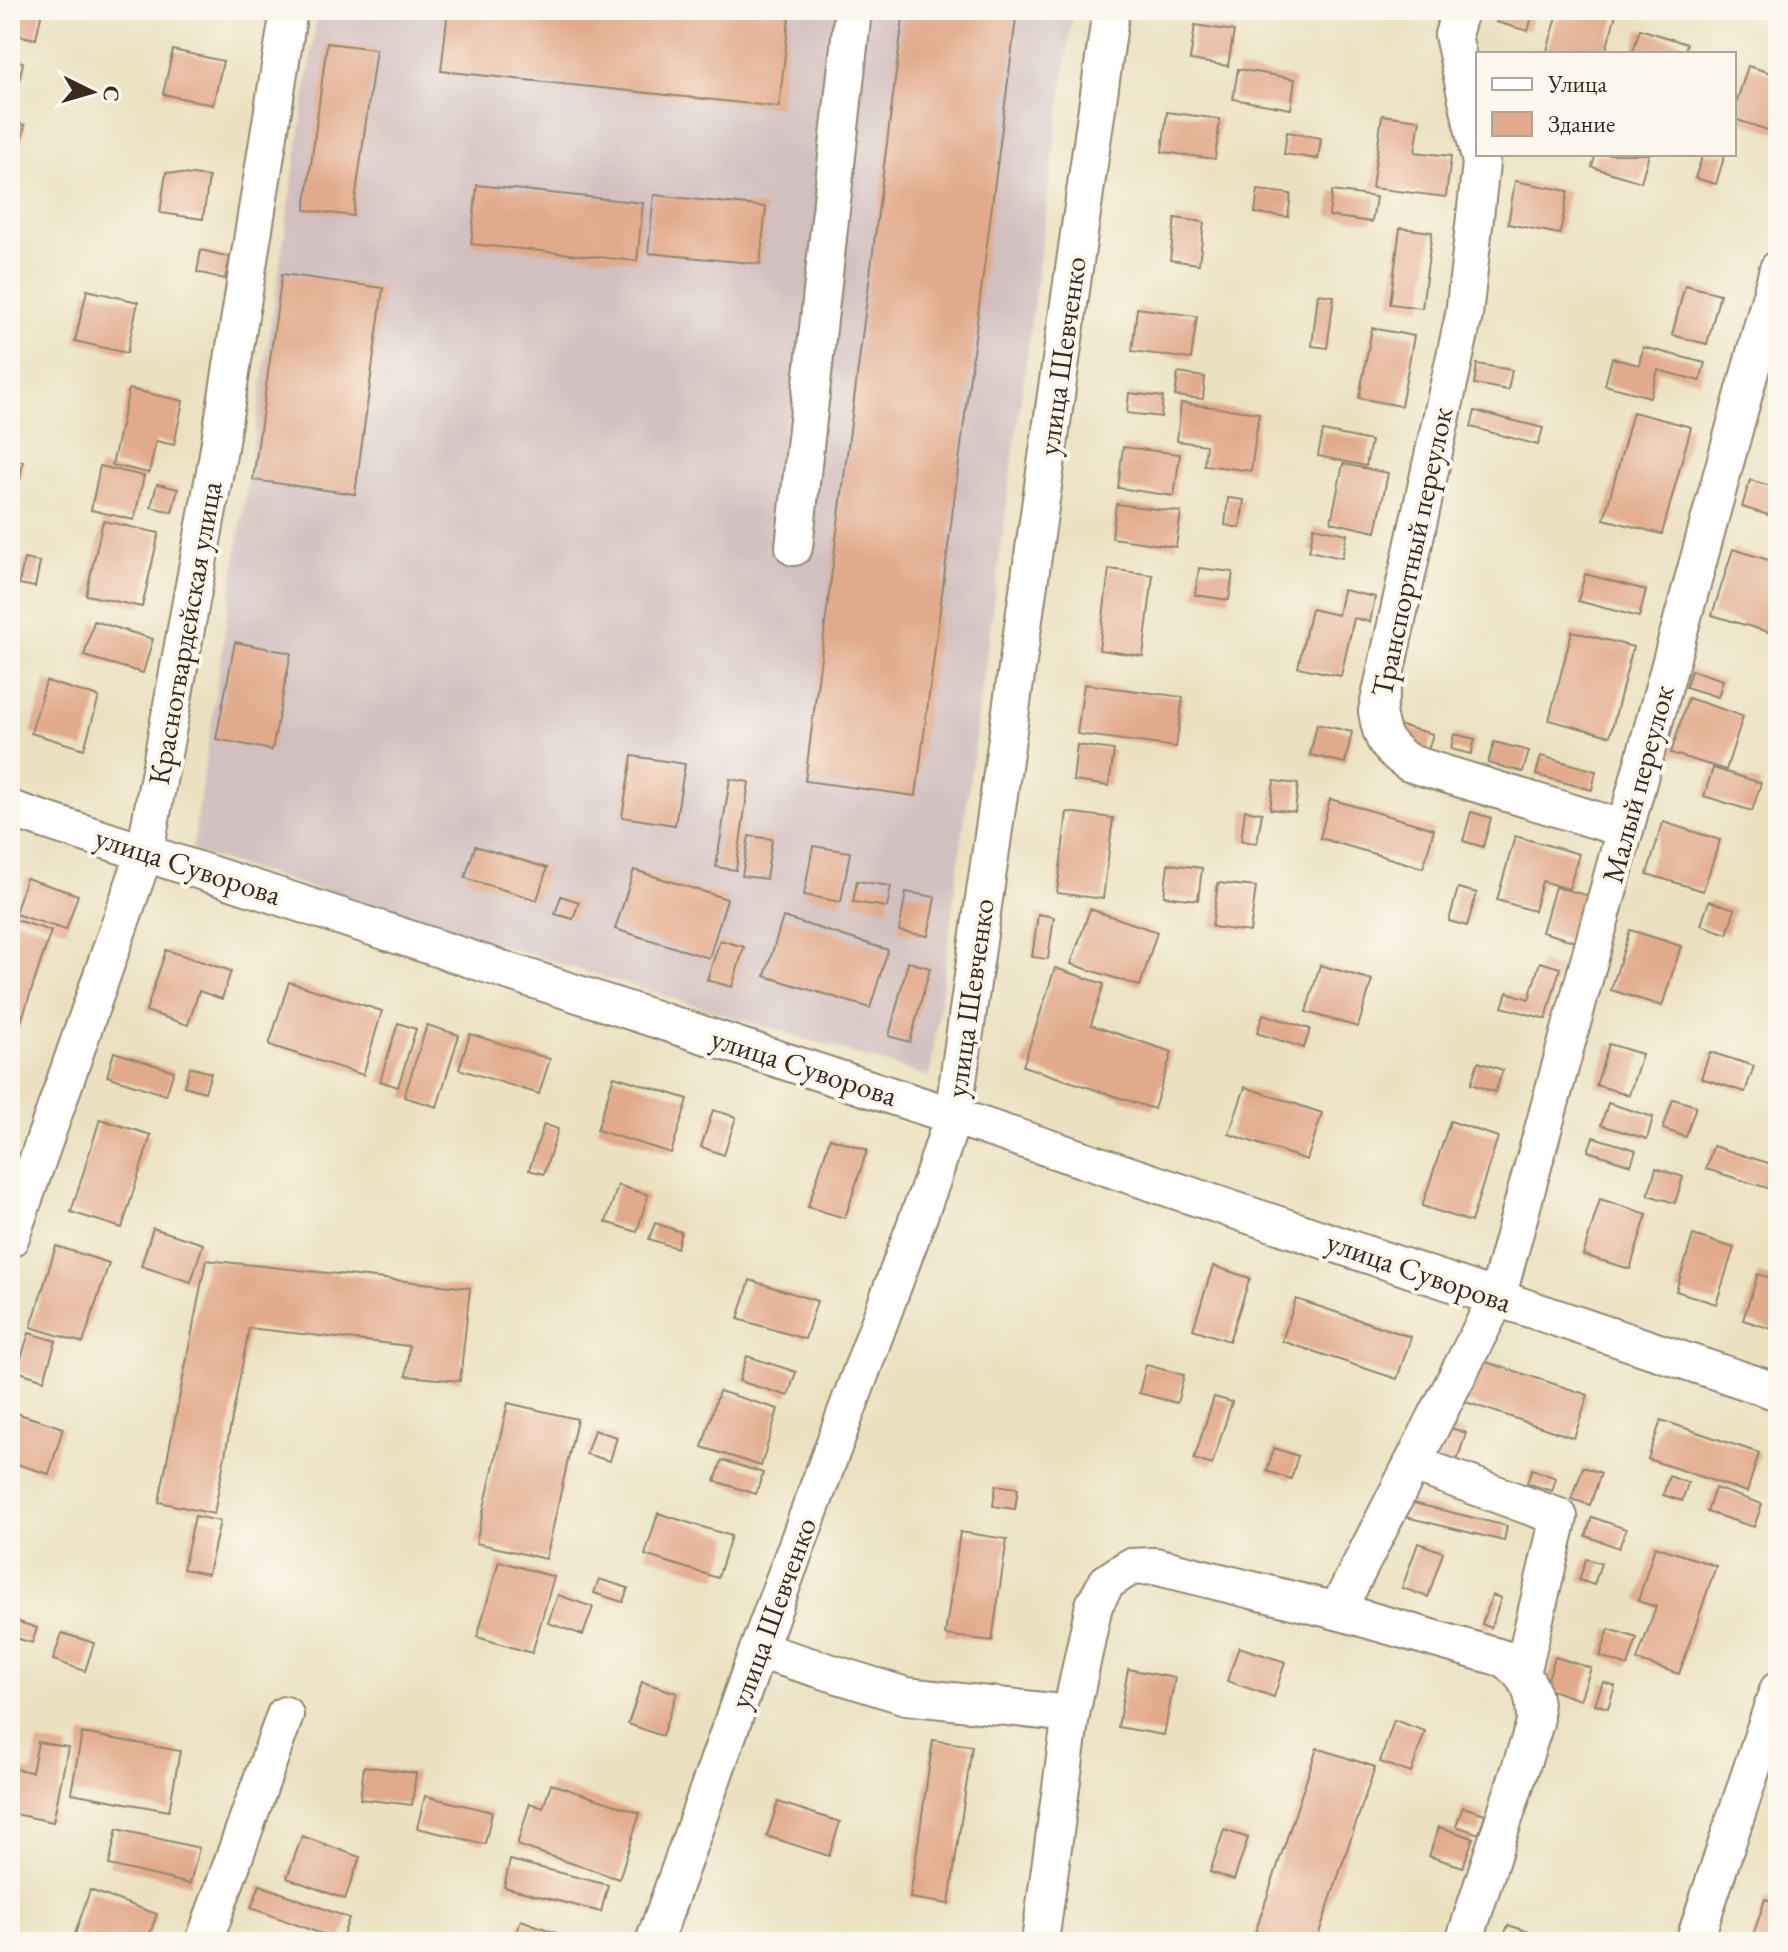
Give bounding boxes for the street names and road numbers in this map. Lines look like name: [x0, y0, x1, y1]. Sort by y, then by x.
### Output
street label: улица Шевченко: [1028, 254, 1095, 458]
street label: Транспортный переулок: [1362, 404, 1461, 700]
street label: Красногвардейская улица: [139, 478, 230, 788]
street label: Малый переулок: [1592, 681, 1683, 887]
street label: улица Суворова: [90, 817, 286, 914]
street label: улица Шевченко: [936, 896, 1003, 1100]
street label: улица Суворова: [706, 1018, 902, 1115]
street label: улица Суворова: [1321, 1222, 1517, 1321]
street label: улица Шевченко: [720, 1512, 825, 1714]

